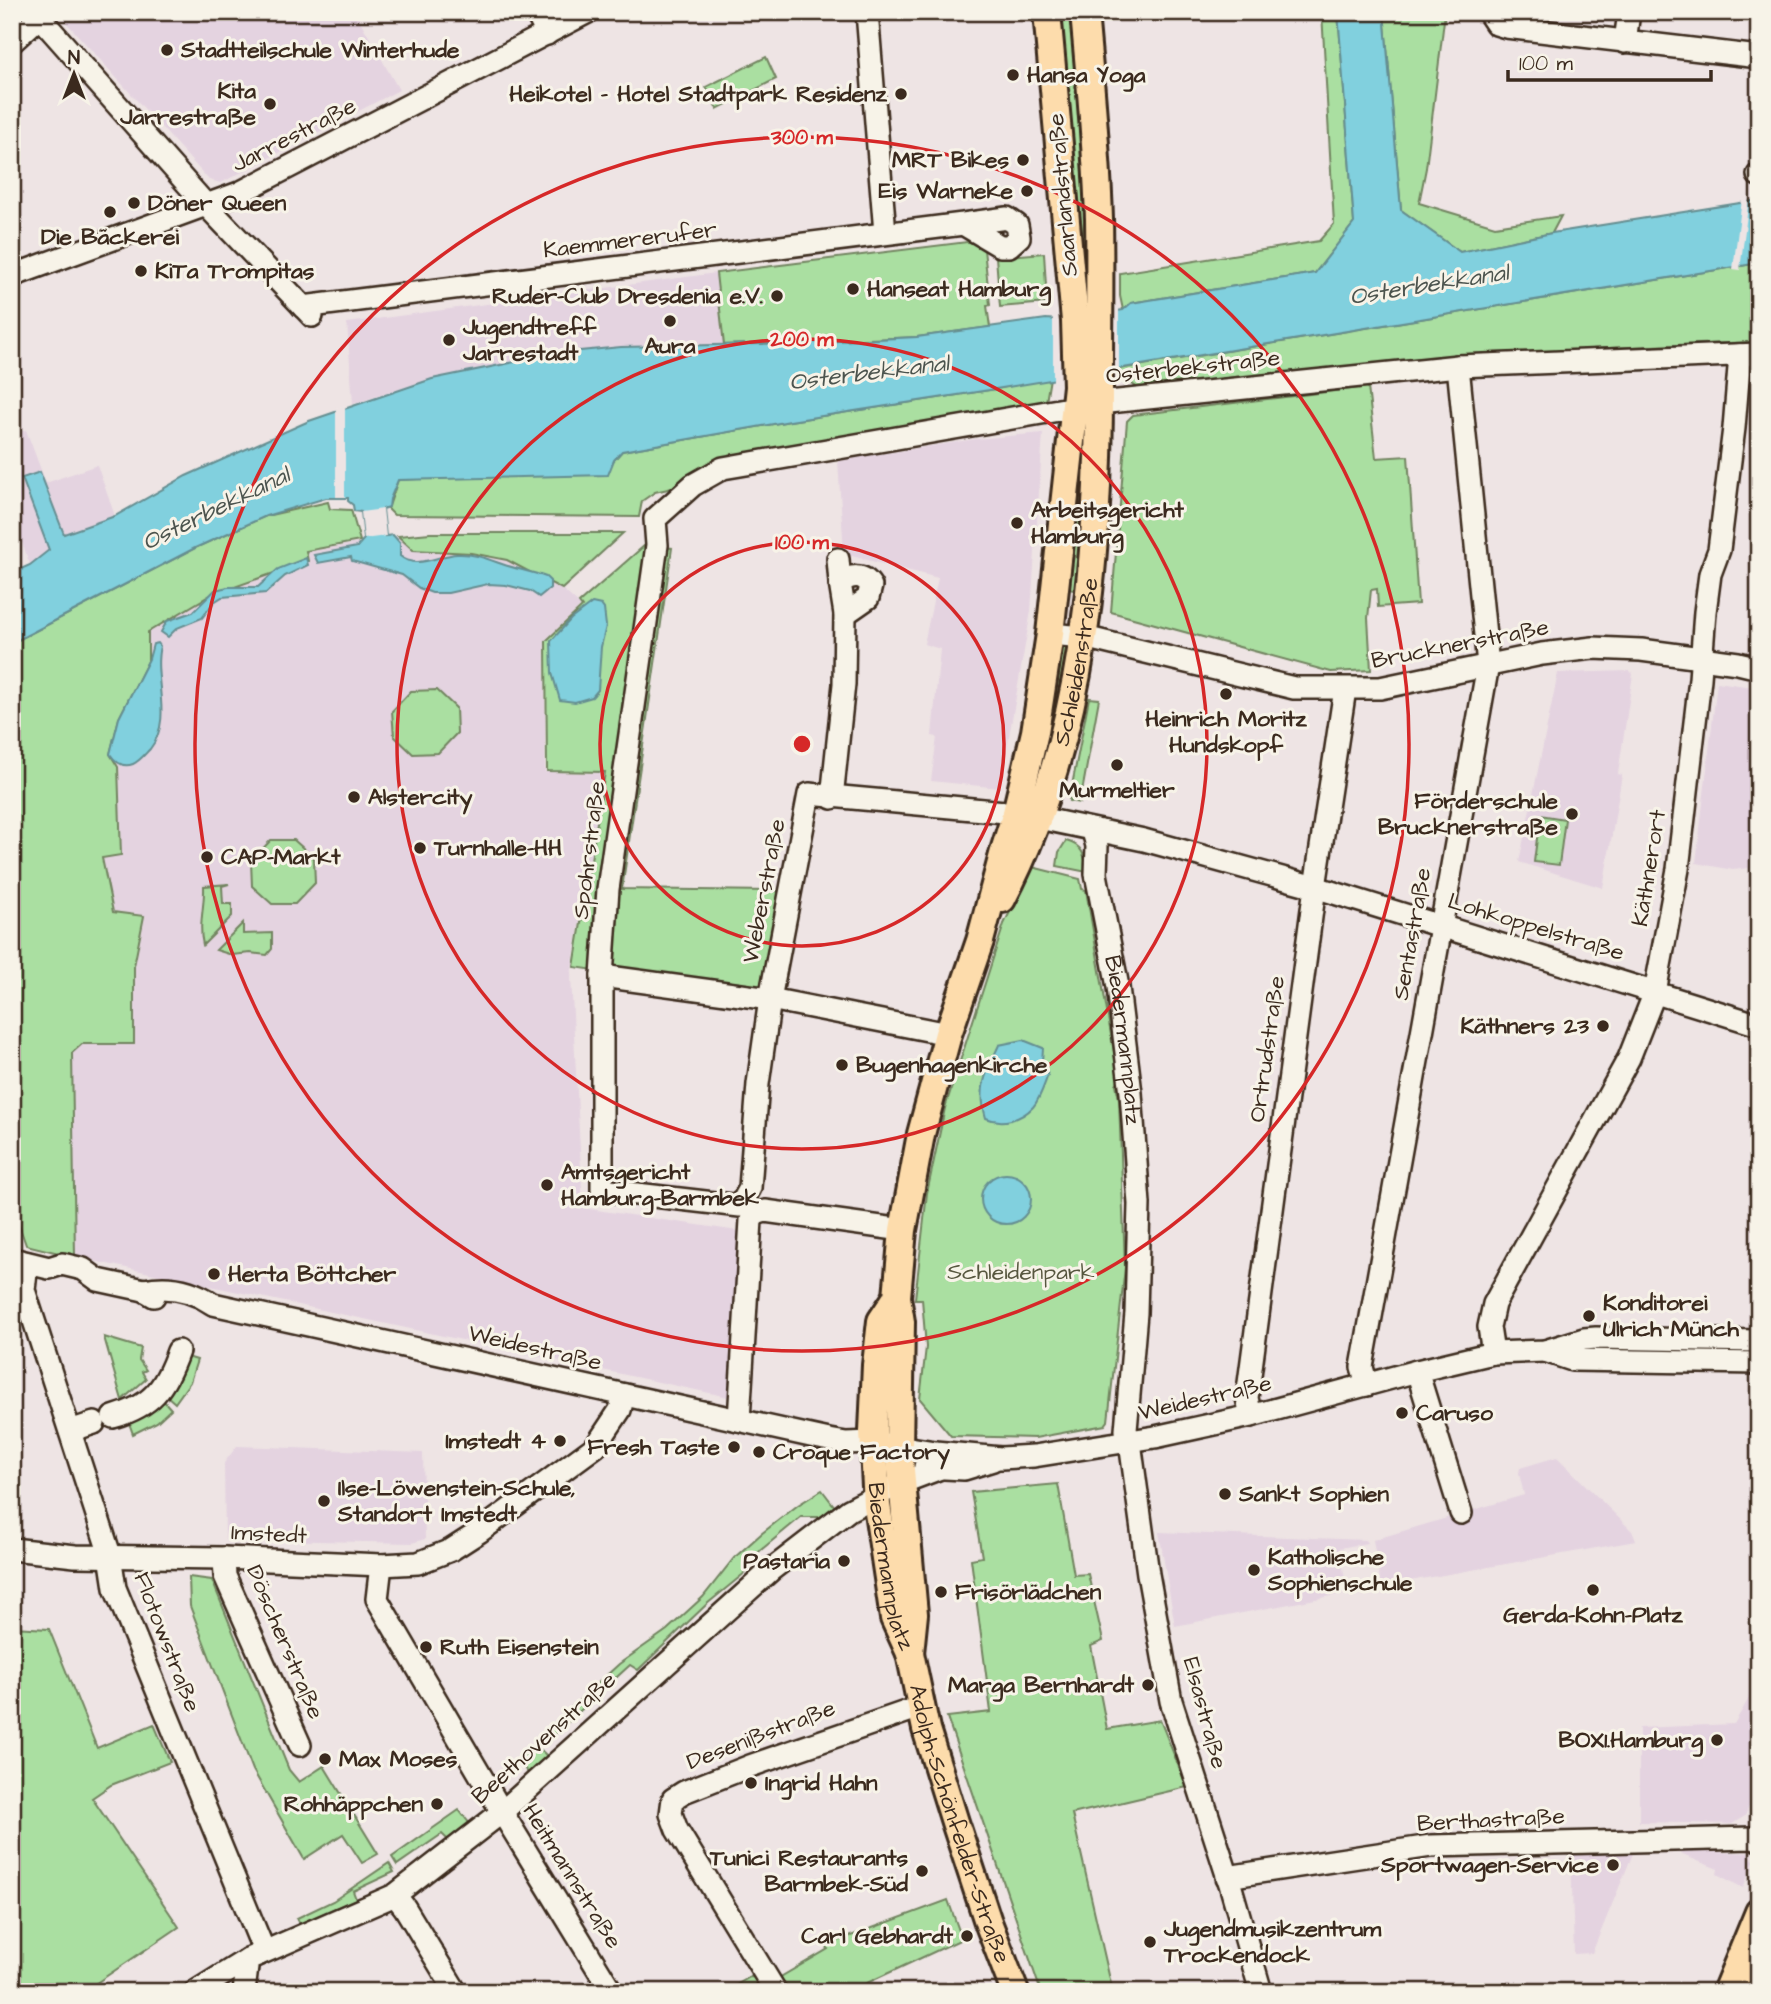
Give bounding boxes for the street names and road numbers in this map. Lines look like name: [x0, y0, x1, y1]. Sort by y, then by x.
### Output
street label: Jarrestraße: [226, 90, 362, 180]
street label: Saarlandstraße: [1040, 112, 1086, 278]
street label: Kaemmererufer: [541, 213, 719, 267]
street label: Osterbekstraße: [1104, 342, 1282, 392]
street label: Schleidenstraße: [1045, 576, 1107, 749]
street label: Brucknerstraße: [1369, 611, 1551, 677]
street label: Spohrstraße: [565, 779, 613, 921]
street label: Käthnerort: [1624, 807, 1674, 929]
street label: Weberstraße: [734, 816, 794, 966]
street label: Sentastraße: [1385, 865, 1439, 1003]
street label: Lohkoppelstraße: [1444, 885, 1628, 969]
street label: Biedermannplatz: [1096, 953, 1149, 1127]
street label: Ortrudstraße: [1241, 974, 1293, 1124]
street label: Weidestraße: [465, 1317, 605, 1379]
street label: Weidestraße: [1135, 1367, 1275, 1429]
street label: Biedermannplatz: [860, 1482, 923, 1656]
street label: Imstedt: [230, 1516, 308, 1552]
street label: Döscherstraße: [238, 1560, 332, 1724]
street label: Flotowstraße: [126, 1567, 208, 1717]
street label: Elsastraße: [1175, 1654, 1235, 1772]
street label: Beethovenstraße: [465, 1664, 623, 1812]
street label: Adolph-Schönfelder-Straße: [901, 1682, 1018, 1968]
street label: Desenißstraße: [682, 1692, 840, 1778]
street label: Heitmannstraße: [515, 1797, 629, 1955]
street label: Berthastraße: [1416, 1800, 1566, 1840]

